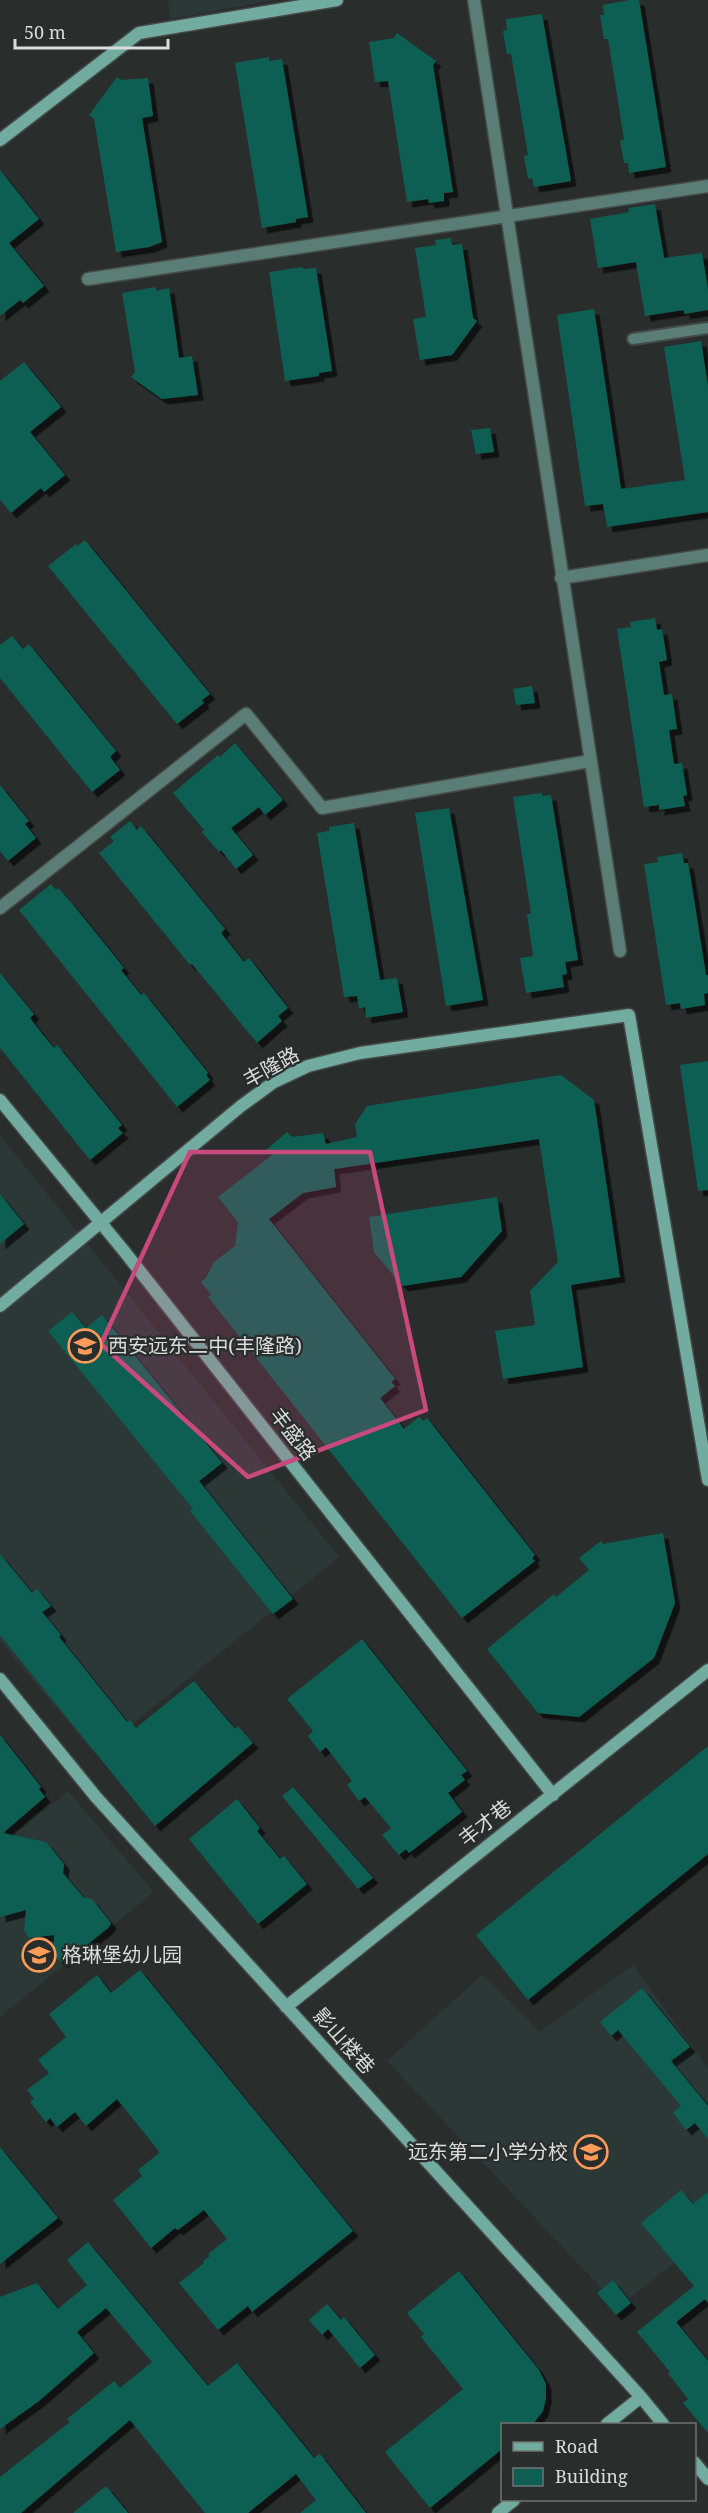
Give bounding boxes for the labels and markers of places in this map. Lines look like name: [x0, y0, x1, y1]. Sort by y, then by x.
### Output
school or university icon: 西安远东二中(丰隆路): [67, 1328, 103, 1364]
place label: 西安远东二中(丰隆路): [108, 1332, 302, 1359]
school or university icon: 格琳堡幼儿园: [21, 1937, 57, 1973]
place label: 格琳堡幼儿园: [62, 1941, 182, 1968]
school or university icon: 远东第二小学分校: [573, 2134, 609, 2170]
place label: 远东第二小学分校: [408, 2138, 568, 2165]

